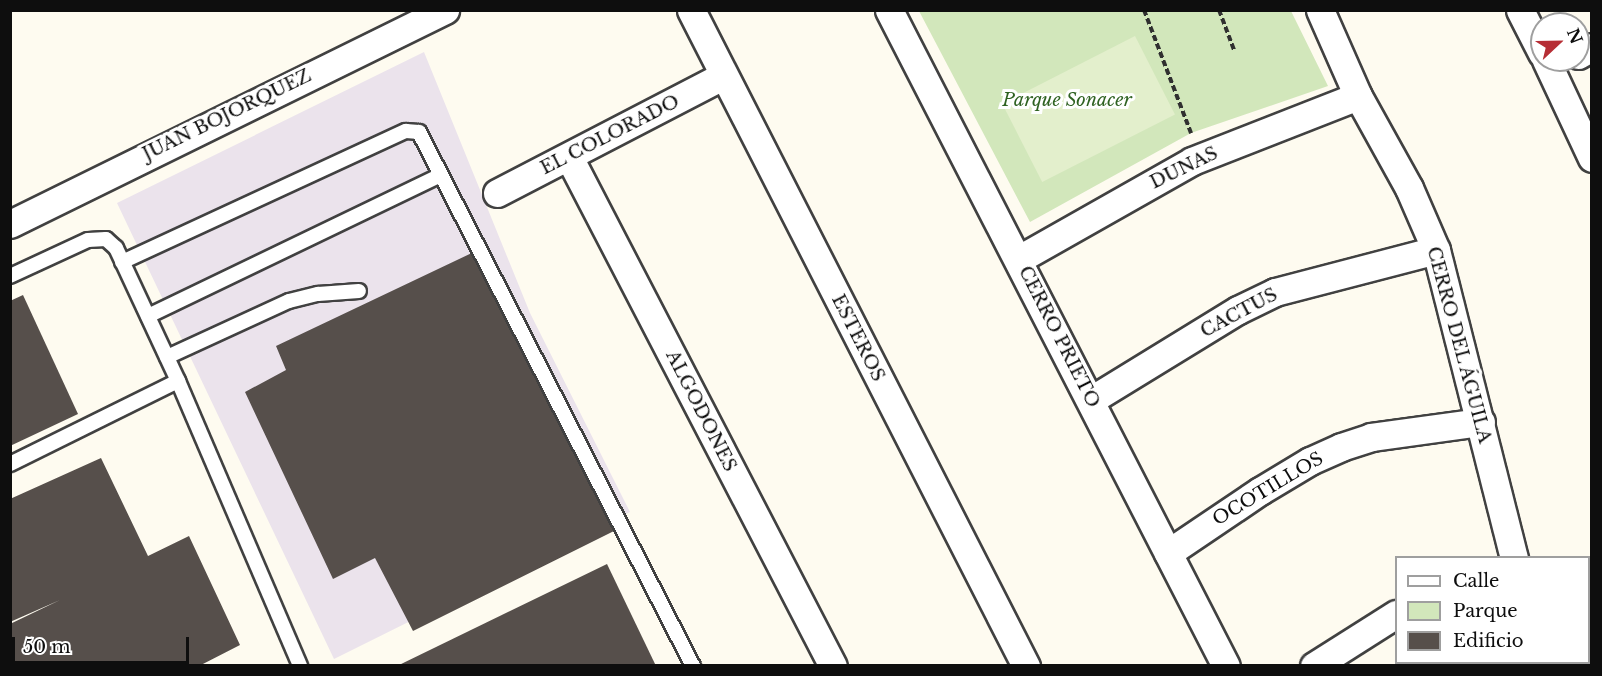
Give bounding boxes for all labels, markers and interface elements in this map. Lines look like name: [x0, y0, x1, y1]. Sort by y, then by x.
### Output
north arrow: [1530, 12, 1590, 72]
text: N: [1563, 25, 1587, 47]
street label: JUAN BOJORQUEZ: [139, 65, 315, 165]
park label: Parque Sonacer: [1002, 89, 1132, 111]
street label: EL COLORADO: [537, 91, 683, 179]
street label: DUNAS: [1147, 142, 1221, 194]
street label: CERRO DEL ÁGUILA: [1422, 244, 1496, 446]
street label: CERRO PRIETO: [1014, 263, 1104, 411]
street label: CACTUS: [1197, 284, 1281, 342]
street label: ESTEROS: [827, 291, 889, 385]
street label: ALGODONES: [661, 347, 741, 475]
street label: OCOTILLOS: [1209, 448, 1327, 530]
legend: [1395, 556, 1590, 664]
text: Calle: [1453, 570, 1499, 592]
text: Parque: [1453, 600, 1518, 622]
scale bar: [15, 625, 192, 663]
text: Edificio: [1453, 630, 1524, 652]
text: 50 m: [23, 636, 71, 658]

